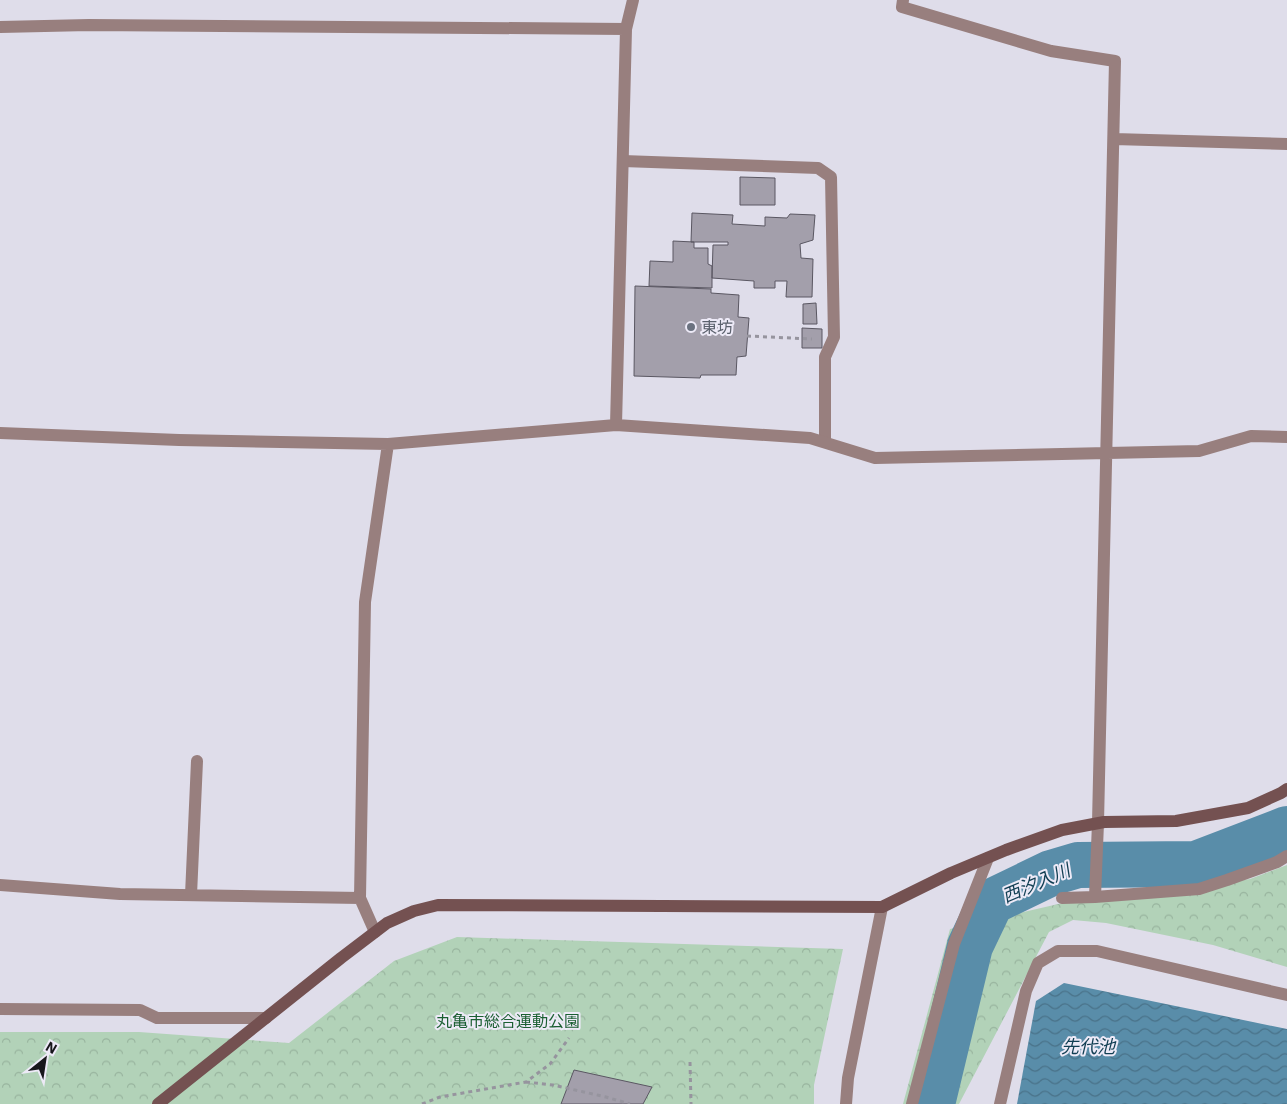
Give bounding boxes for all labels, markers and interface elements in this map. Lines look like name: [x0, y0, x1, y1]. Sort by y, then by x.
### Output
place label: 東坊: [701, 317, 733, 337]
marker: 東坊: [685, 321, 697, 333]
water label: 西汐入川: [998, 858, 1075, 908]
park label: 丸亀市総合運動公園: [436, 1011, 580, 1031]
north arrow: [20, 1034, 70, 1084]
water label: 先代池: [1061, 1035, 1117, 1058]
text: N: [43, 1037, 60, 1058]

